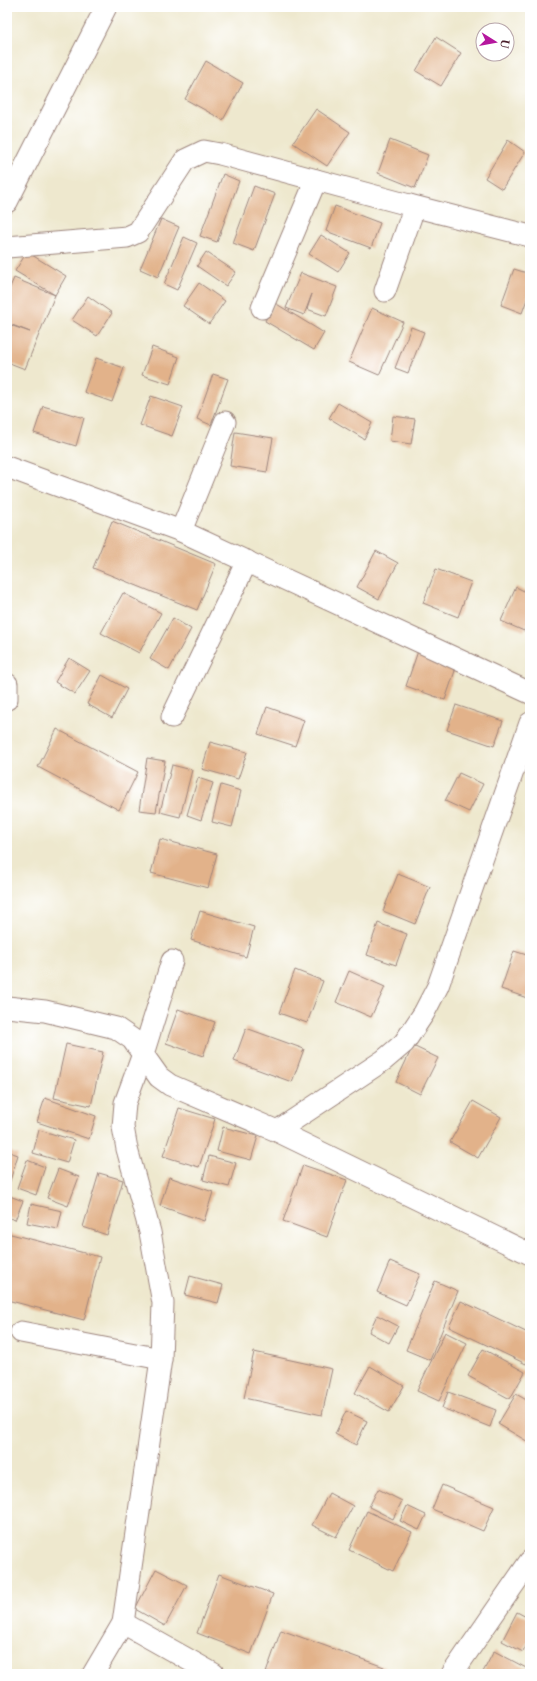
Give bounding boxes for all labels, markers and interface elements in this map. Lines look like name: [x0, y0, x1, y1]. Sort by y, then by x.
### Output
north arrow: [475, 22, 515, 62]
text: U: [497, 38, 513, 50]

